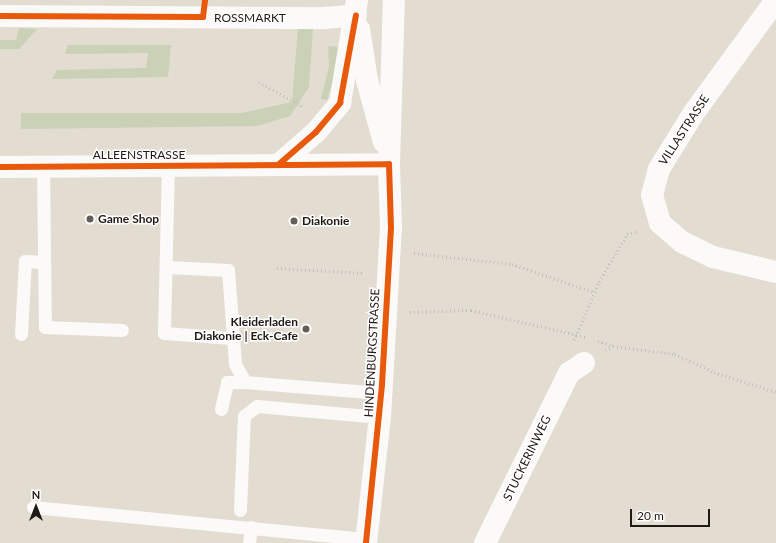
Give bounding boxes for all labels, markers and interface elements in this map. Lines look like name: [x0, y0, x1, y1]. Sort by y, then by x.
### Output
street label: ROSSMARKT: [214, 11, 286, 25]
street label: VILLASTRASSE: [656, 92, 712, 168]
street label: ALLEENSTRASSE: [93, 148, 185, 162]
place label: Game Shop: [98, 212, 159, 226]
marker: Game Shop: [85, 214, 95, 224]
place label: Diakonie: [302, 214, 349, 228]
marker: Diakonie: [289, 216, 299, 226]
street label: HINDENBURGSTRASSE: [361, 288, 383, 418]
place label: Kleiderladen Diakonie | Eck-Cafe: [194, 315, 298, 343]
marker: Kleiderladen Diakonie | Eck-Cafe: [301, 324, 311, 334]
street label: STUCKERINWEG: [500, 413, 554, 503]
north arrow: [16, 487, 56, 527]
text: N: [32, 488, 40, 501]
scale bar: [632, 501, 712, 527]
text: 20 m: [637, 508, 664, 523]

